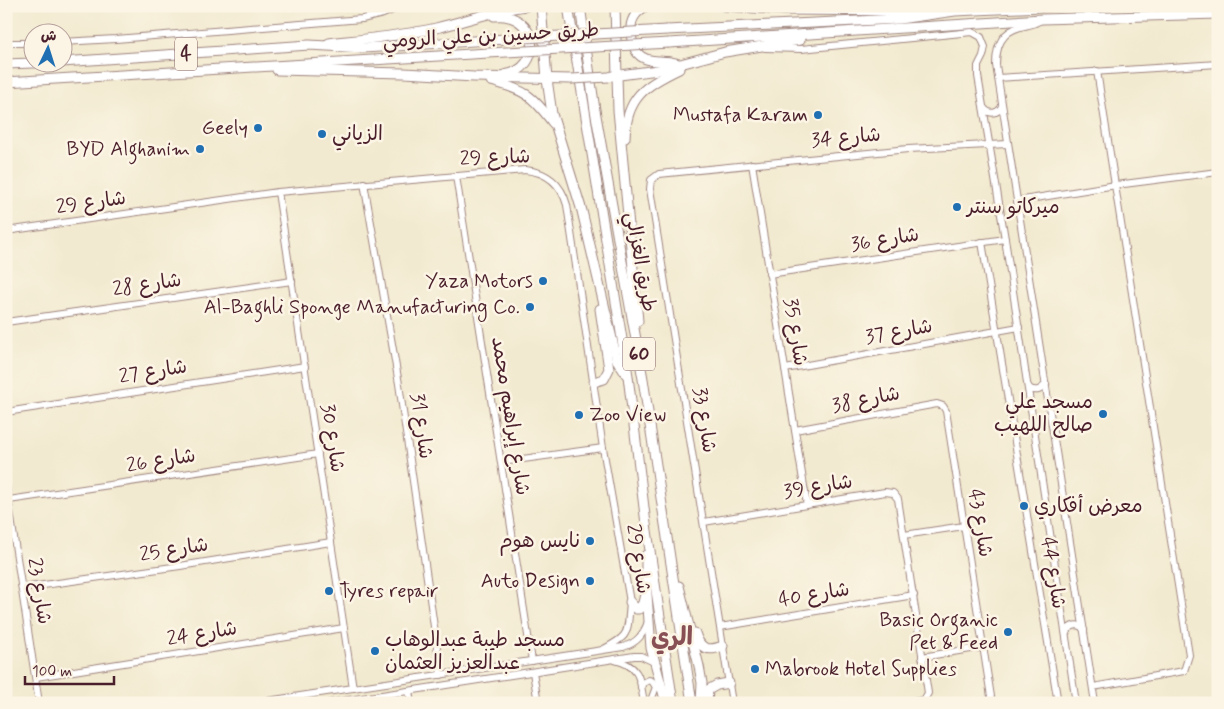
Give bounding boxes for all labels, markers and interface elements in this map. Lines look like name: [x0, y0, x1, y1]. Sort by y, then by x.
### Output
street label: طريق حسين بن علي الرومي: [382, 17, 600, 58]
north arrow: [22, 22, 72, 72]
text: ش: [41, 27, 57, 46]
road number: 4: [175, 38, 197, 70]
place label: Mustafa Karam: [673, 102, 808, 129]
marker: Mustafa Karam: [812, 109, 824, 121]
place label: Geely: [202, 115, 248, 142]
place label: الزياني: [332, 121, 383, 151]
marker: Geely: [252, 122, 264, 134]
street label: شارع 34: [810, 122, 882, 154]
marker: الزياني: [316, 128, 328, 140]
place label: BYD Alghanim: [67, 136, 190, 165]
marker: BYD Alghanim: [194, 143, 206, 155]
street label: شارع 29: [459, 143, 531, 173]
street label: شارع 29: [54, 185, 128, 221]
place label: ميركاتو سنتر: [965, 194, 1060, 221]
marker: ميركاتو سنتر: [951, 201, 963, 213]
street label: طريق الغزالي: [615, 210, 662, 315]
street label: شارع 36: [849, 221, 921, 259]
street label: شارع 28: [111, 267, 183, 303]
place label: Yaza Motors: [425, 268, 533, 295]
marker: Yaza Motors: [537, 275, 549, 287]
place label: Al-Baghli Sponge Manufacturing Co.: [204, 294, 520, 323]
street label: شارع 35: [776, 296, 814, 368]
marker: Al-Baghli Sponge Manufacturing Co.: [524, 301, 536, 313]
street label: شارع 37: [863, 313, 935, 351]
street label: شارع إبراهيم محمد: [484, 335, 536, 497]
road number: 60: [623, 338, 655, 370]
street label: شارع 27: [117, 353, 189, 391]
street label: شارع 38: [830, 380, 902, 420]
street label: شارع 33: [685, 385, 723, 455]
place label: مسجد علي صالح اللهيب: [994, 389, 1093, 439]
street label: شارع 31: [403, 391, 439, 461]
street label: شارع 30: [313, 402, 351, 474]
place label: Zoo View: [589, 402, 666, 429]
marker: مسجد علي صالح اللهيب: [1097, 408, 1109, 420]
marker: Zoo View: [573, 409, 585, 421]
street label: شارع 26: [125, 442, 197, 480]
street label: شارع 39: [781, 468, 855, 506]
street label: شارع 43: [961, 487, 999, 559]
place label: معرض أفكاري: [1034, 493, 1143, 520]
marker: معرض أفكاري: [1018, 500, 1030, 512]
street label: شارع 29: [619, 522, 657, 596]
place label: نايس هوم: [499, 528, 580, 556]
street label: شارع 25: [138, 531, 210, 569]
marker: نايس هوم: [584, 535, 596, 547]
street label: شارع 44: [1034, 535, 1072, 611]
street label: شارع 23: [20, 556, 58, 626]
place label: Auto Design: [481, 568, 580, 595]
marker: Auto Design: [584, 575, 596, 587]
street label: شارع 40: [776, 576, 852, 614]
place label: Tyres repair: [339, 578, 438, 605]
marker: Tyres repair: [323, 585, 335, 597]
place label: Basic Organic Pet & Feed: [879, 607, 998, 657]
street label: شارع 24: [165, 615, 239, 653]
district label: الري: [651, 622, 693, 655]
marker: Basic Organic Pet & Feed: [1002, 626, 1014, 638]
place label: مسجد طيبة عبدالوهاب عبدالعزيز العثمان: [385, 627, 565, 677]
marker: مسجد طيبة عبدالوهاب عبدالعزيز العثمان: [369, 645, 381, 657]
scale bar: [25, 654, 114, 686]
place label: Mabrook Hotel Supplies: [765, 656, 957, 683]
text: 100 m: [32, 662, 72, 682]
marker: Mabrook Hotel Supplies: [749, 663, 761, 675]

